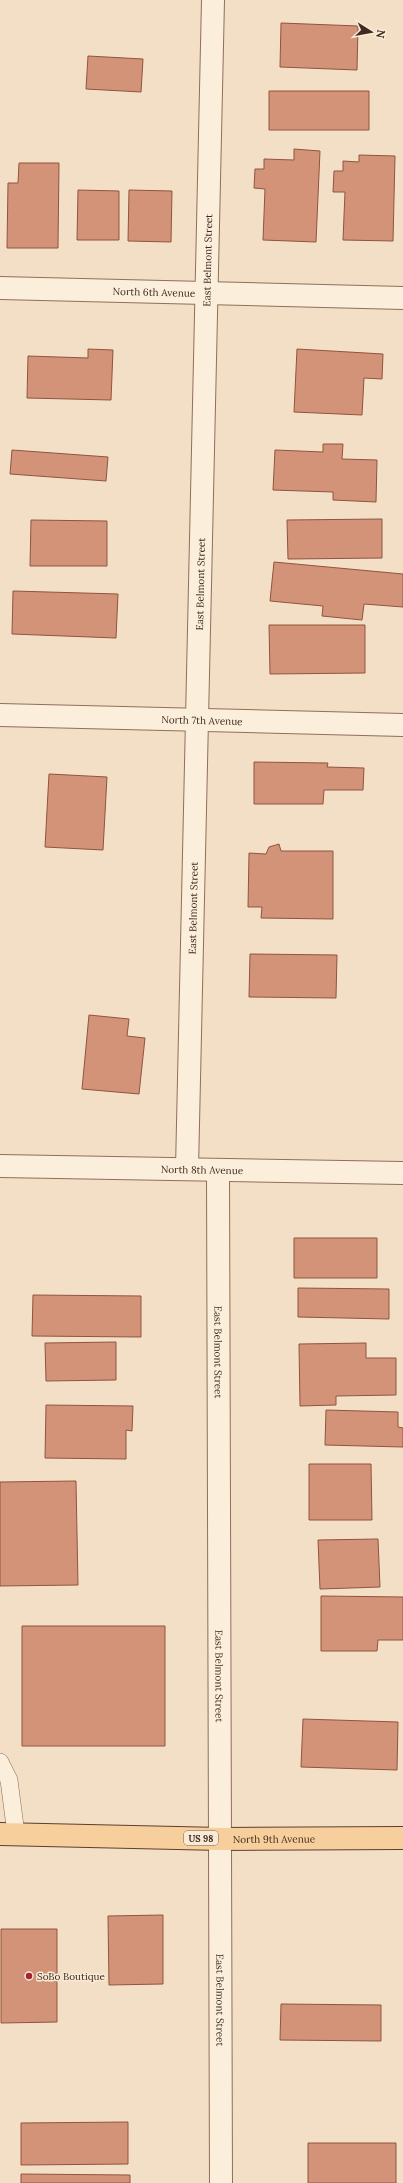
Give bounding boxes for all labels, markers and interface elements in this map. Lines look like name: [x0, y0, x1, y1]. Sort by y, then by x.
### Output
north arrow: [351, 12, 391, 52]
text: N: [373, 28, 389, 40]
street label: East Belmont Street: [200, 214, 215, 307]
street label: North 6th Avenue: [113, 284, 196, 299]
street label: East Belmont Street: [192, 538, 208, 631]
street label: North 7th Avenue: [161, 713, 243, 728]
street label: East Belmont Street: [185, 861, 200, 955]
street label: North 8th Avenue: [161, 1162, 244, 1177]
street label: East Belmont Street: [212, 1306, 225, 1398]
street label: East Belmont Street: [213, 1630, 226, 1722]
road number: US 98: [184, 1831, 218, 1845]
street label: North 9th Avenue: [233, 1832, 316, 1845]
street label: East Belmont Street: [214, 1954, 227, 2046]
place label: SoBo Boutique: [37, 1970, 105, 1983]
marker: SoBo Boutique: [24, 1971, 34, 1981]

